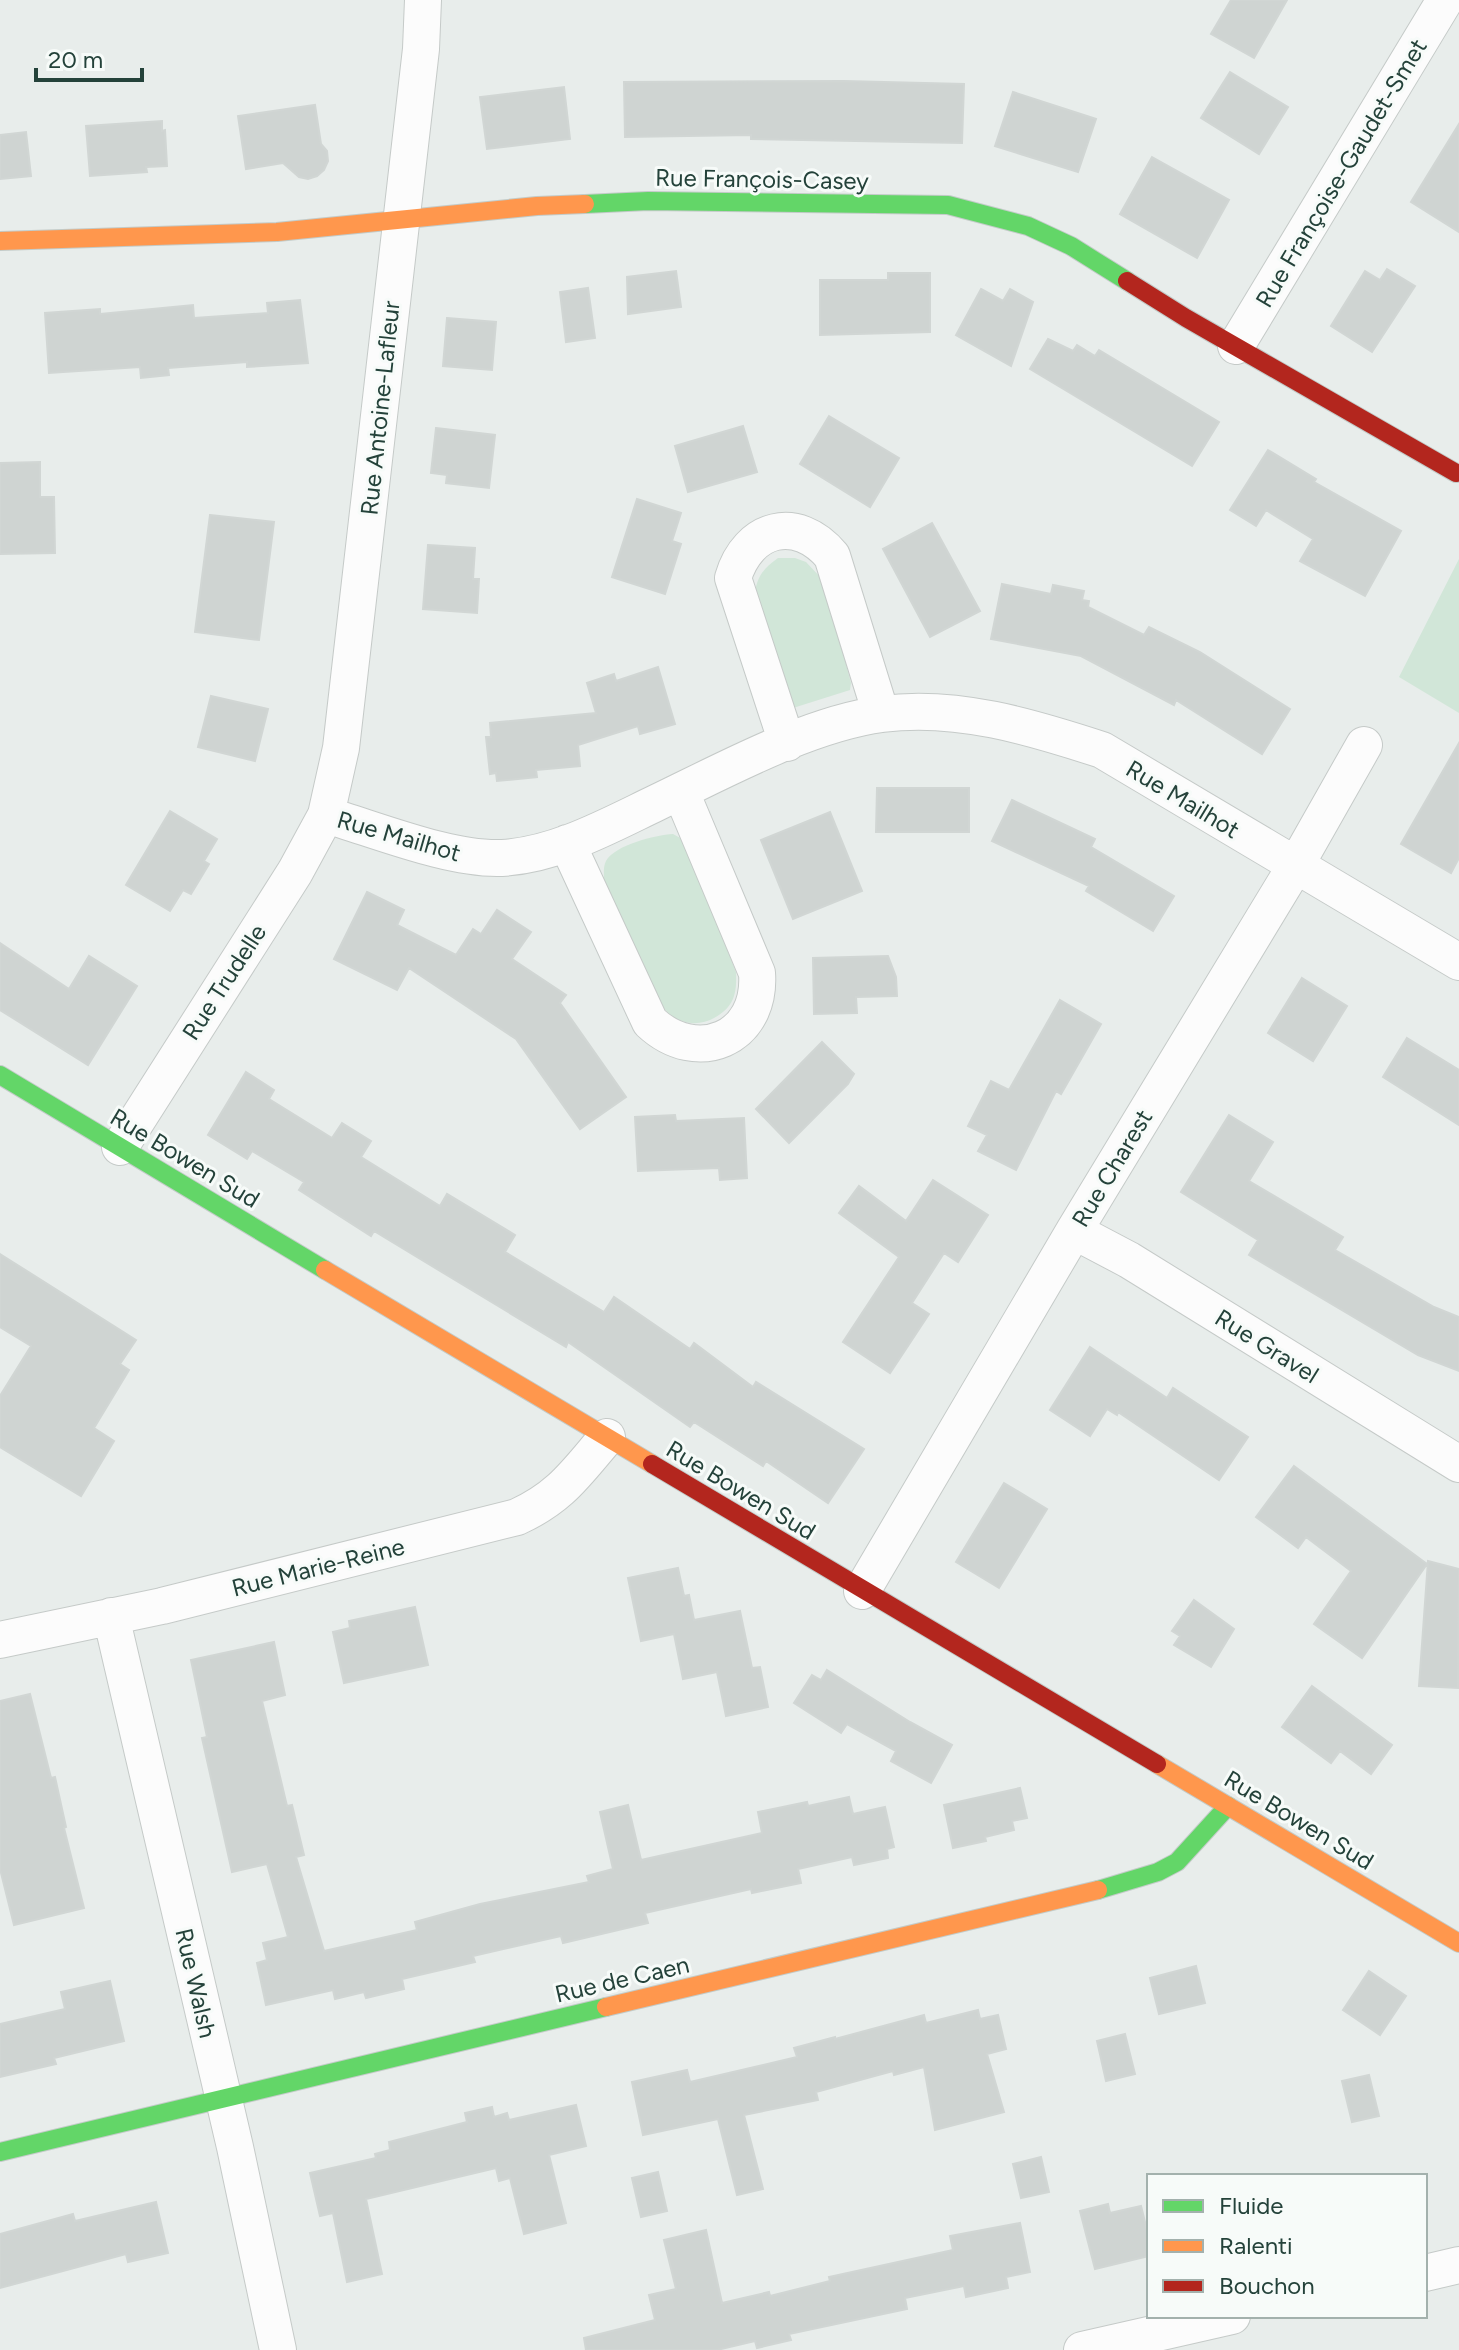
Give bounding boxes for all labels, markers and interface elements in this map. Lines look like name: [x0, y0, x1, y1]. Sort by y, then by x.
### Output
scale bar: [36, 32, 142, 82]
street label: Rue Françoise-Gaudet-Smet: [1249, 33, 1433, 313]
text: 20 m: [48, 45, 103, 74]
street label: Rue François-Casey: [655, 163, 869, 195]
street label: Rue Antoine-Lafleur: [354, 299, 406, 517]
street label: Rue Mailhot: [1121, 754, 1245, 844]
street label: Rue Mailhot: [334, 805, 464, 867]
street label: Rue Trudelle: [176, 919, 272, 1045]
street label: Rue Bowen Sud: [105, 1102, 265, 1214]
street label: Rue Charest: [1066, 1104, 1158, 1232]
street label: Rue Gravel: [1210, 1303, 1324, 1389]
street label: Rue Bowen Sud: [661, 1434, 821, 1546]
street label: Rue Marie-Reine: [229, 1532, 407, 1602]
street label: Rue Bowen Sud: [1219, 1764, 1379, 1876]
street label: Rue Walsh: [169, 1925, 223, 2041]
street label: Rue de Caen: [552, 1950, 692, 2008]
legend: [1147, 2174, 1427, 2318]
text: Fluide: [1219, 2191, 1283, 2220]
text: Ralenti: [1219, 2231, 1293, 2260]
text: Bouchon: [1219, 2271, 1315, 2300]

